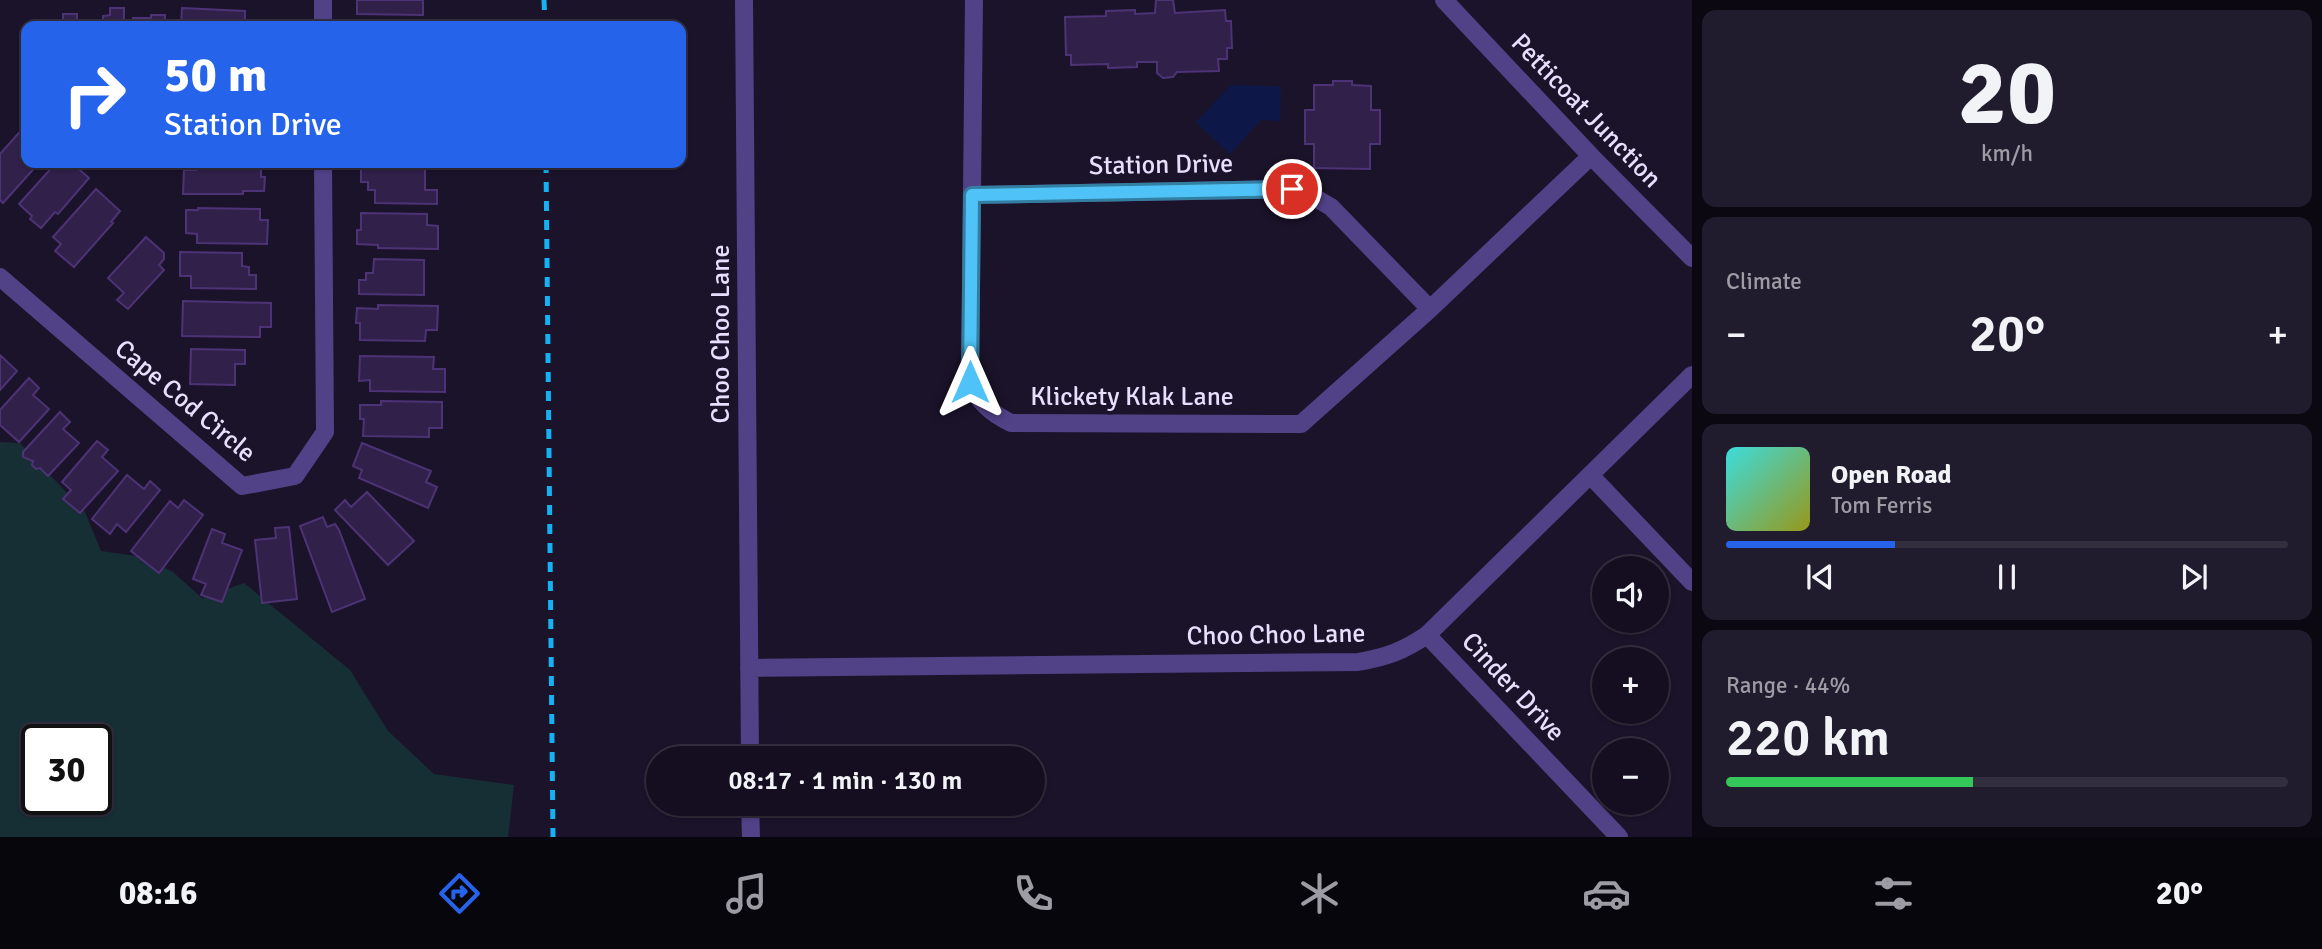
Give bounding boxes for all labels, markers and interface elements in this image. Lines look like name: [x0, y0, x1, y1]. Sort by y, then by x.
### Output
street label: Petticoat Junction: [1504, 27, 1668, 195]
text: 20: [1958, 37, 2056, 150]
text: 50 m: [164, 45, 267, 105]
icon: right: [49, 49, 140, 140]
text: Station Drive: [164, 105, 342, 144]
text: km/h: [1981, 139, 2033, 168]
street label: Station Drive: [1089, 148, 1233, 182]
pin: [1262, 159, 1322, 219]
icon: arrive: [1273, 170, 1311, 208]
street label: Choo Choo Lane: [705, 245, 737, 423]
text: Climate: [1726, 267, 1802, 296]
text: 20°: [1969, 302, 2045, 366]
text: −: [1726, 311, 1747, 358]
text: +: [2267, 311, 2288, 358]
street label: Cape Cod Circle: [108, 333, 262, 469]
position arrow: [933, 345, 1007, 419]
street label: Klickety Klak Lane: [1030, 381, 1234, 413]
text: Open Road: [1831, 459, 1952, 491]
text: Tom Ferris: [1831, 491, 1932, 520]
map controls: [1592, 556, 1669, 815]
button: sound: [1592, 556, 1669, 633]
icon: previous: [1801, 558, 1839, 596]
icon: pause: [1988, 558, 2026, 596]
icon: next: [2175, 558, 2213, 596]
street label: Choo Choo Lane: [1186, 617, 1366, 653]
street label: Cinder Drive: [1455, 626, 1571, 748]
button: +: [1592, 647, 1669, 724]
text: Range · 44%: [1726, 671, 1850, 700]
text: 220 km: [1726, 706, 1890, 770]
speed limit sign: 30: [21, 724, 112, 815]
button: −: [1592, 738, 1669, 815]
text: 08:17 · 1 min · 130 m: [729, 765, 962, 797]
icon: directions: [435, 869, 484, 918]
icon: music: [722, 869, 771, 918]
icon: phone: [1009, 869, 1058, 918]
icon: climate: [1295, 869, 1344, 918]
icon: car: [1582, 869, 1631, 918]
icon: filters: [1869, 869, 1918, 918]
text: 08:16: [119, 874, 197, 913]
text: 20°: [2156, 874, 2203, 913]

